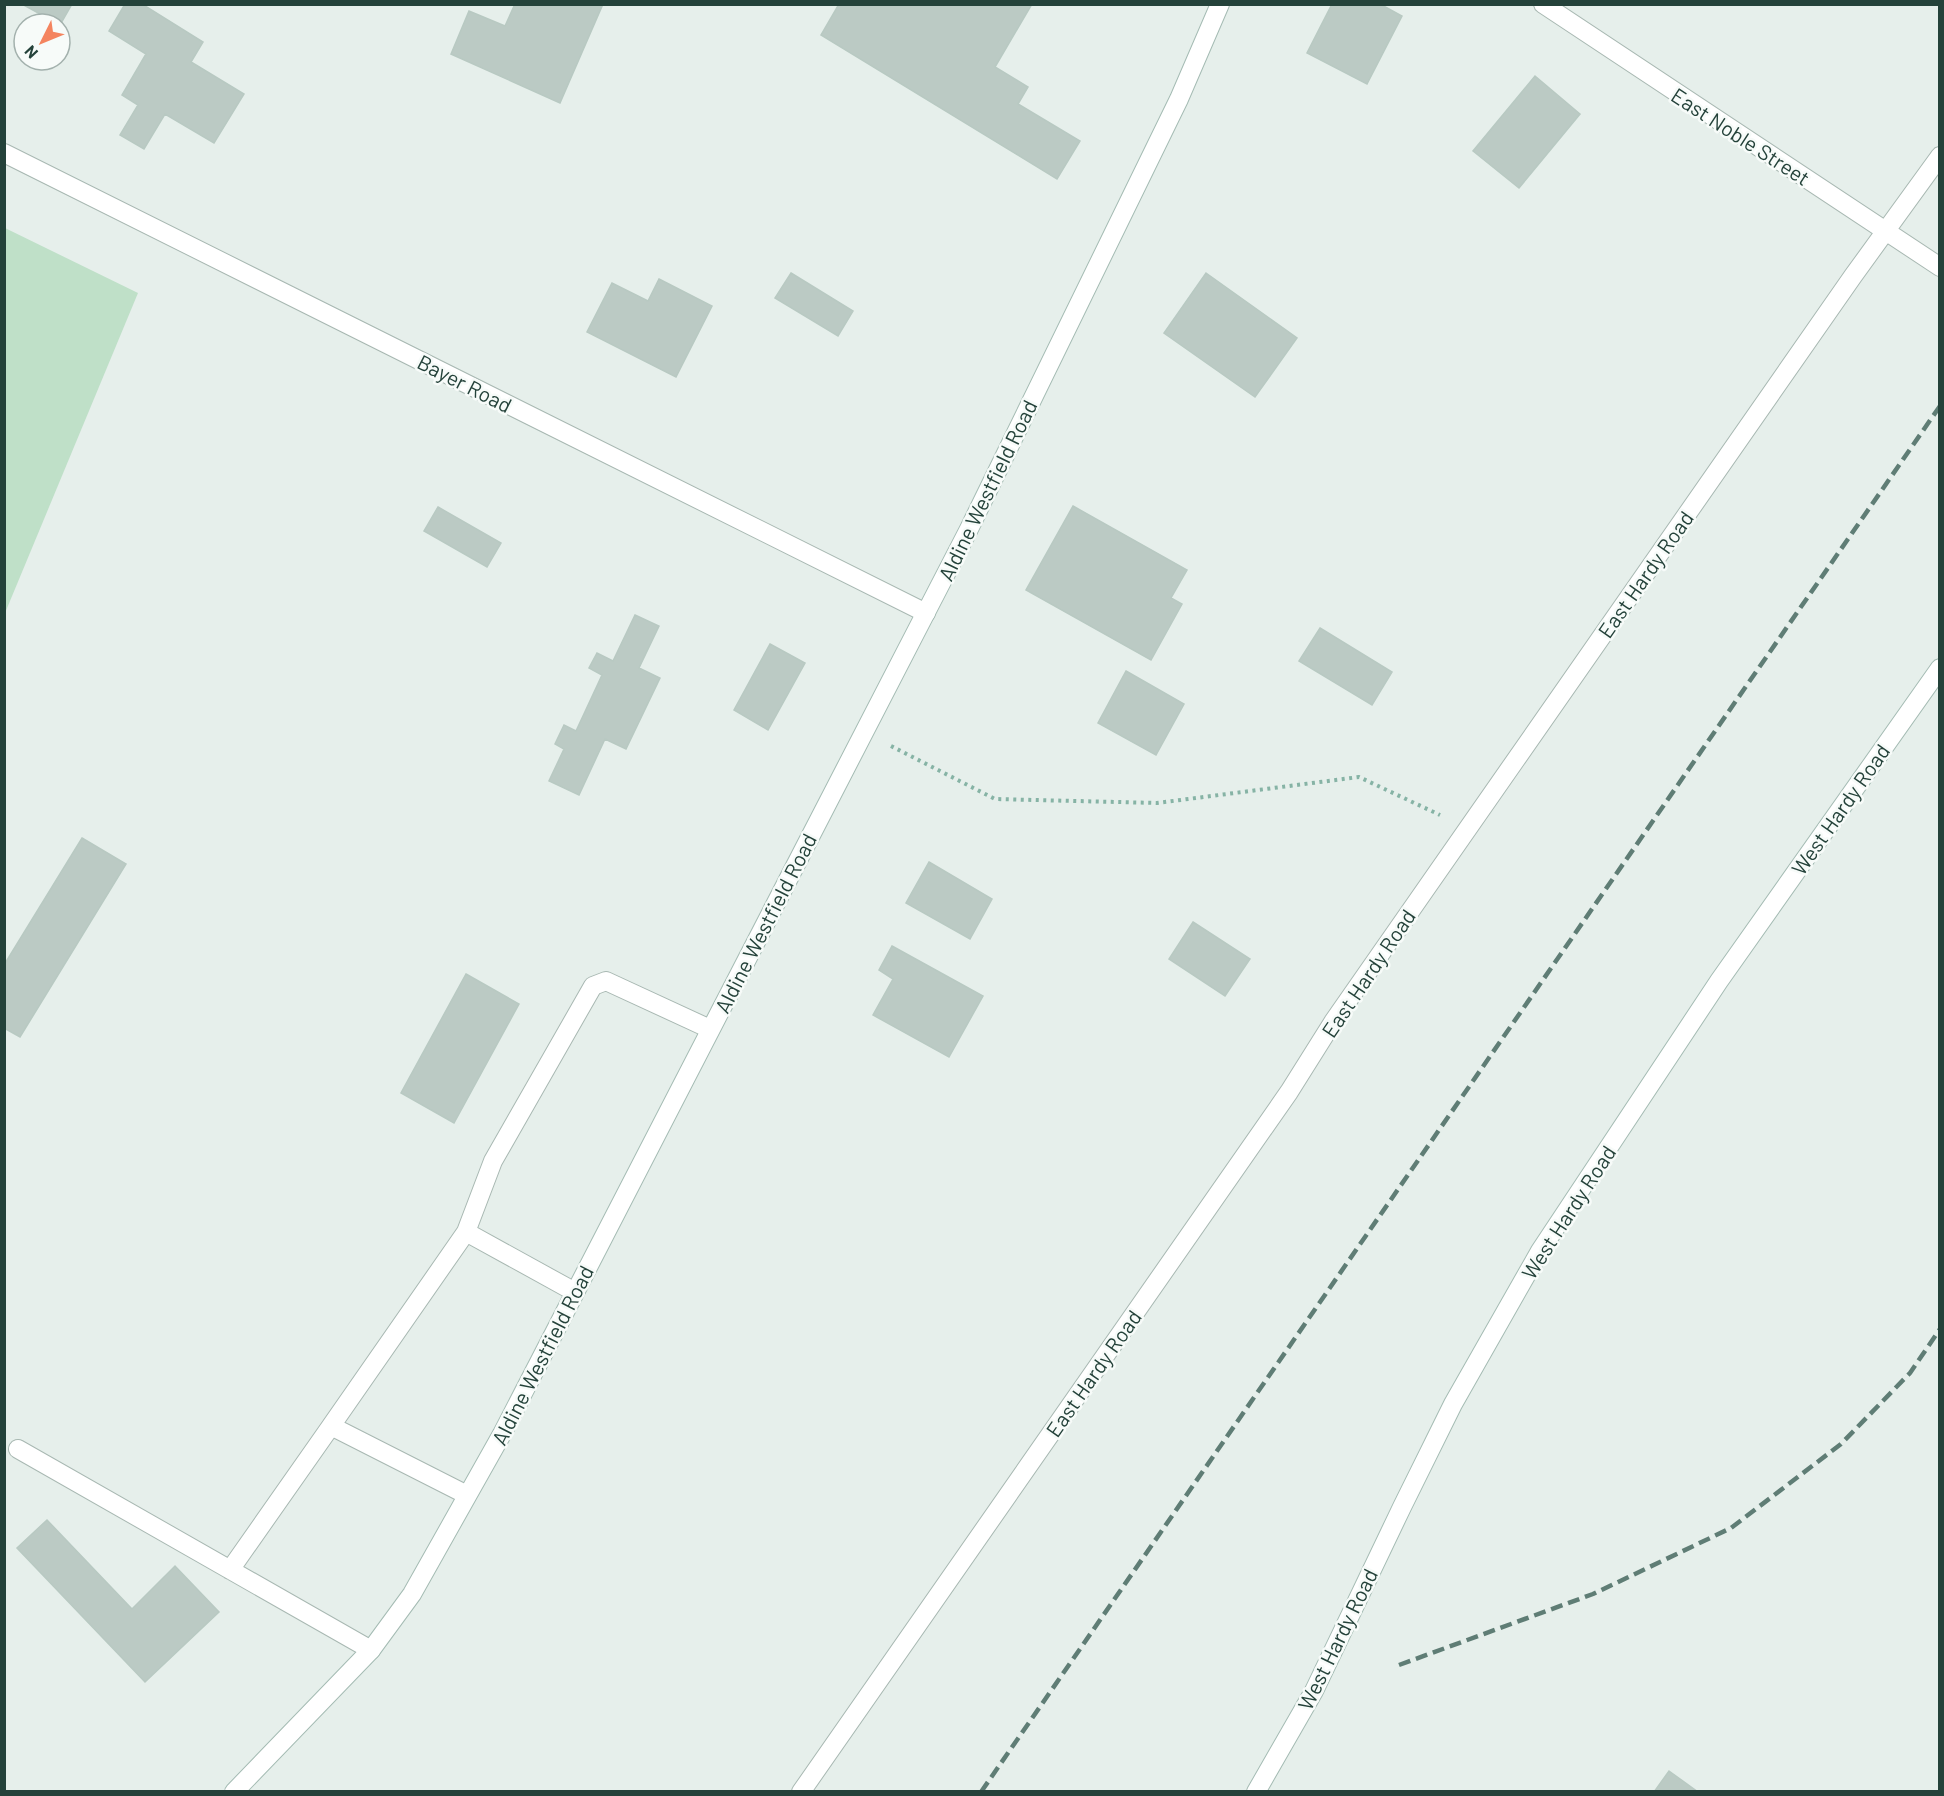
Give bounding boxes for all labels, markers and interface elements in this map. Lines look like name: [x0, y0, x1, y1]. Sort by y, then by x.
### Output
north arrow: [12, 12, 72, 72]
text: N: [20, 42, 41, 63]
street label: East Noble Street: [1667, 82, 1815, 190]
street label: Bayer Road: [414, 349, 516, 417]
street label: Aldine Westfield Road: [932, 396, 1042, 584]
street label: East Hardy Road: [1592, 506, 1698, 642]
street label: West Hardy Road: [1786, 739, 1894, 879]
street label: Aldine Westfield Road: [709, 829, 821, 1017]
street label: East Hardy Road: [1316, 904, 1420, 1042]
street label: West Hardy Road: [1516, 1141, 1620, 1283]
street label: Aldine Westfield Road: [486, 1261, 598, 1449]
street label: East Hardy Road: [1040, 1305, 1146, 1441]
street label: West Hardy Road: [1292, 1564, 1382, 1714]

